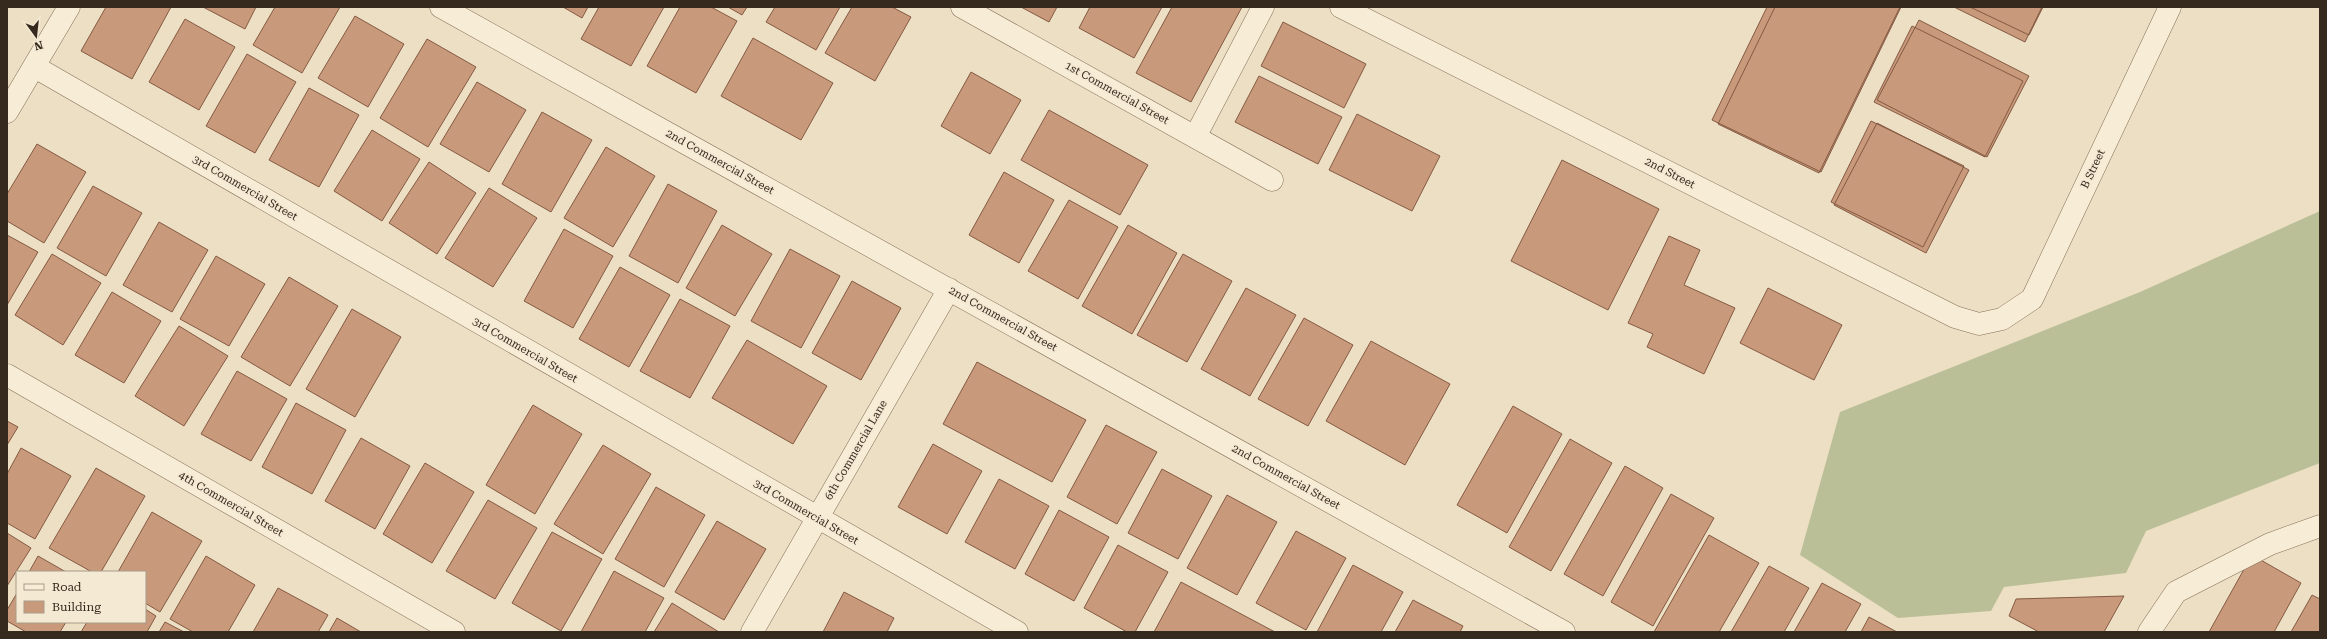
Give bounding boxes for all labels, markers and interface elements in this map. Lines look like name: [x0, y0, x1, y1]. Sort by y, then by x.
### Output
north arrow: [16, 16, 56, 56]
text: N: [32, 38, 44, 53]
street label: 1st Commercial Street: [1063, 59, 1171, 127]
street label: 2nd Commercial Street: [664, 127, 776, 197]
street label: B Street: [2078, 147, 2108, 191]
street label: 3rd Commercial Street: [190, 153, 300, 223]
street label: 2nd Street: [1643, 155, 1697, 191]
street label: 2nd Commercial Street: [947, 284, 1059, 354]
street label: 3rd Commercial Street: [470, 315, 580, 385]
street label: 6th Commercial Lane: [822, 398, 890, 502]
street label: 2nd Commercial Street: [1230, 442, 1342, 512]
street label: 4th Commercial Street: [176, 469, 286, 539]
street label: 3rd Commercial Street: [751, 477, 861, 547]
legend: [16, 571, 146, 623]
text: Road: [52, 580, 82, 594]
text: Building: [52, 600, 101, 614]

